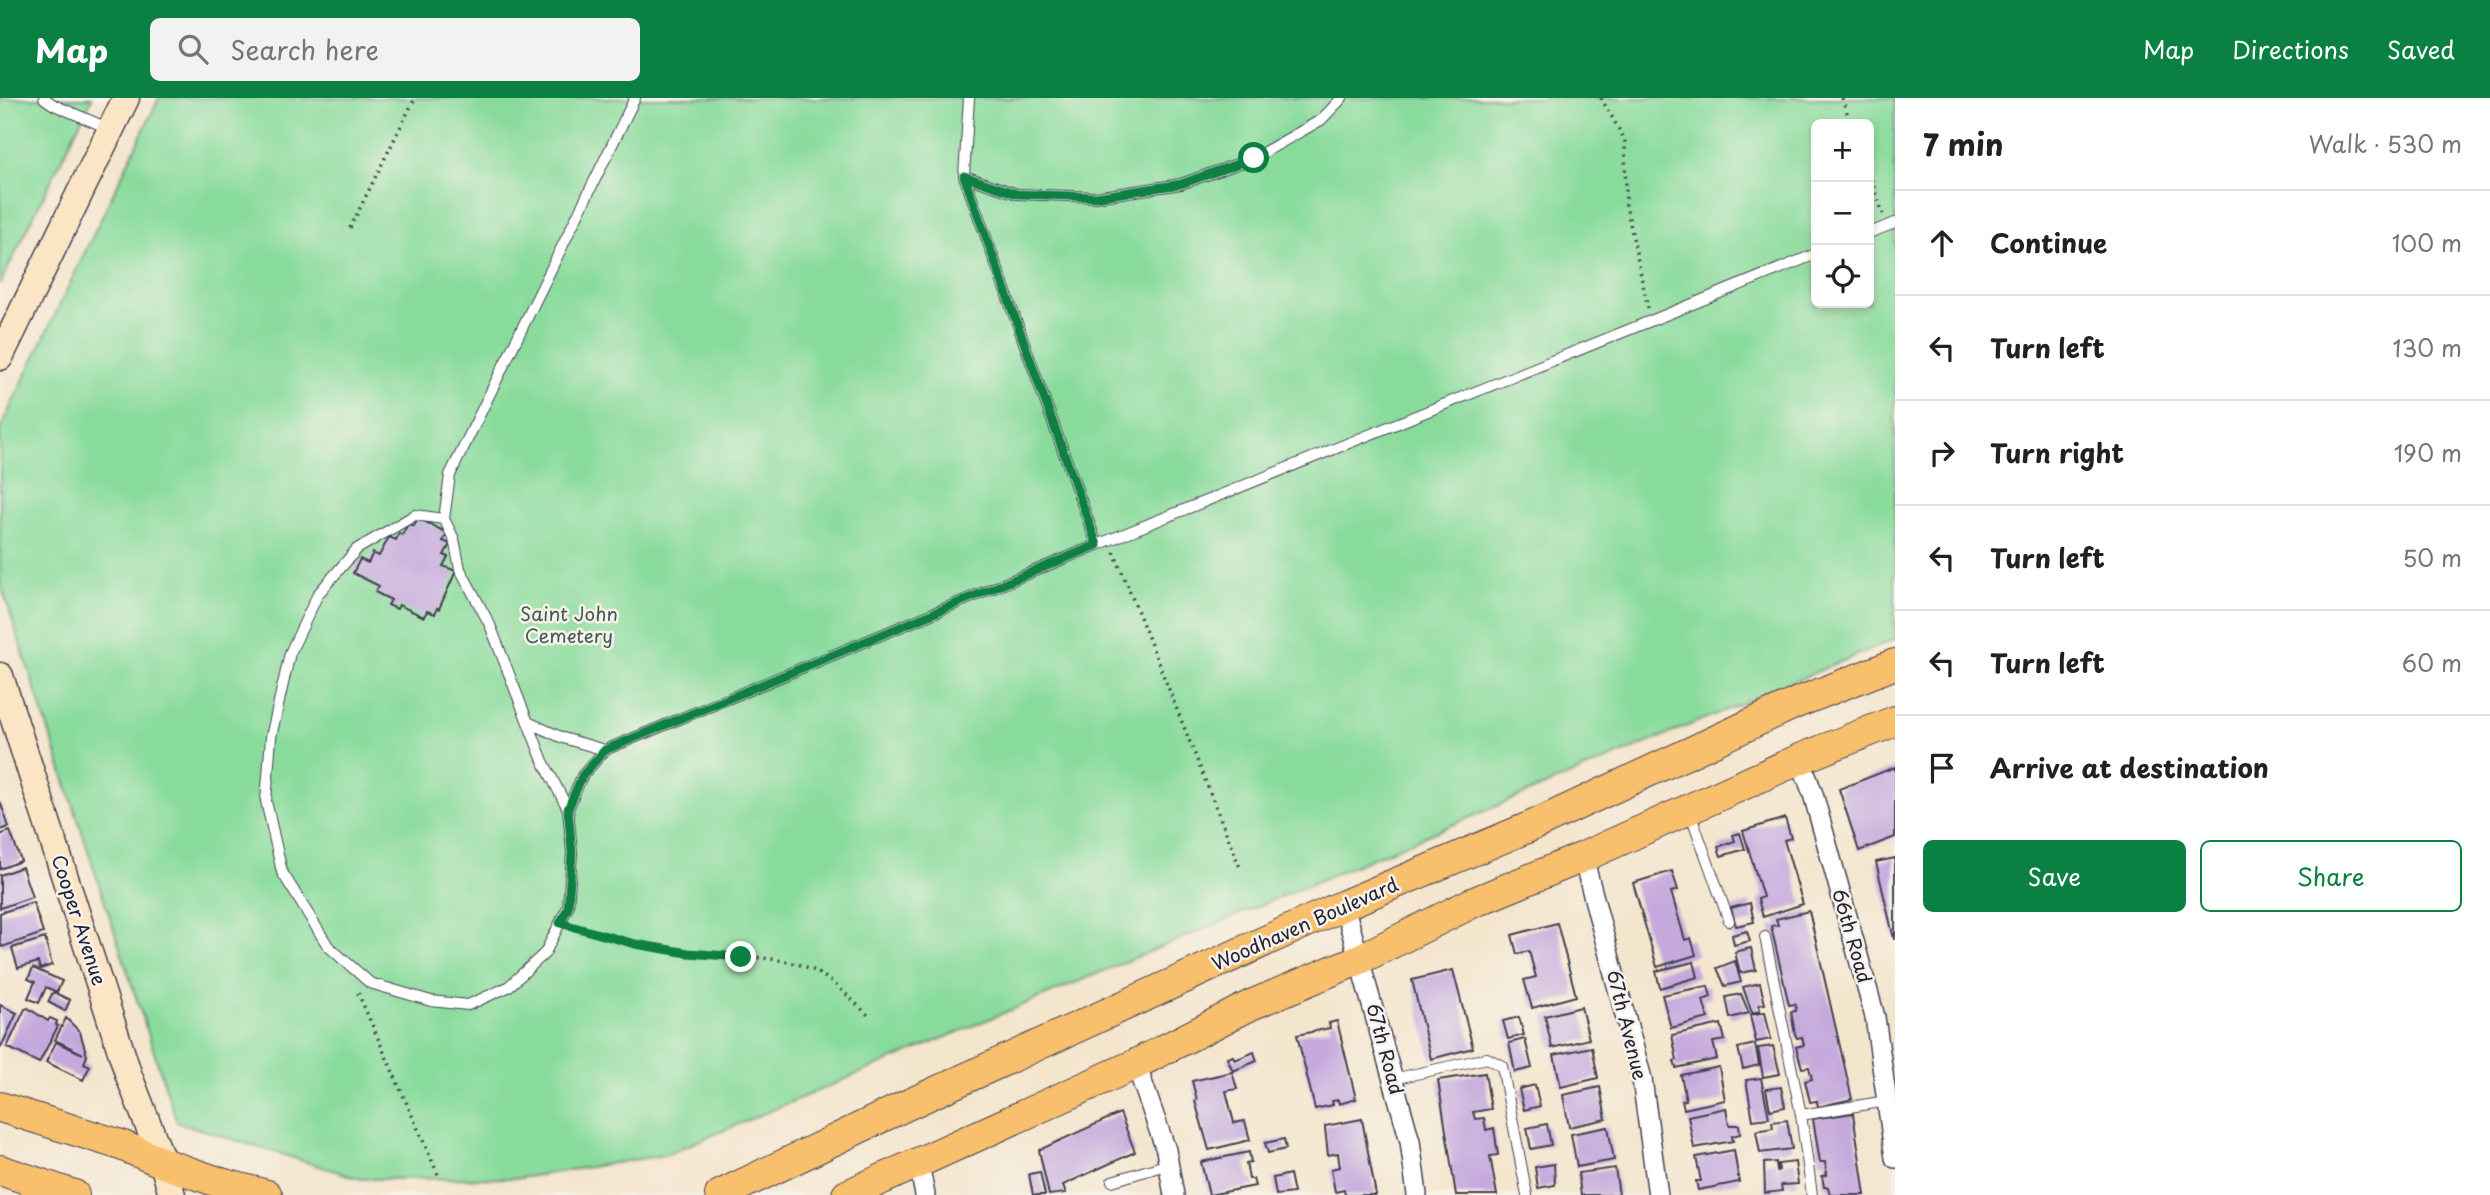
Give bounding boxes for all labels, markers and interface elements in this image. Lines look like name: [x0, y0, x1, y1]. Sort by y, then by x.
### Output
search box: [150, 18, 640, 81]
text: Map: [35, 24, 108, 74]
icon: search: [174, 30, 212, 68]
text: Search here: [230, 30, 379, 69]
text: Map: [2143, 31, 2194, 67]
text: Directions: [2232, 31, 2349, 67]
text: Saved: [2387, 31, 2455, 67]
map controls: [1811, 119, 1874, 308]
button: +: [1811, 119, 1874, 182]
text: 7 min: [1923, 121, 2004, 166]
text: Walk · 530 m: [2309, 126, 2462, 161]
route start: [1238, 142, 1269, 173]
button: −: [1811, 182, 1874, 245]
text: Continue: [1990, 223, 2107, 262]
icon: ahead: [1923, 224, 1961, 262]
text: 100 m: [2392, 225, 2462, 260]
button: locate: [1811, 245, 1874, 308]
text: Turn left: [1990, 328, 2105, 367]
icon: left: [1923, 329, 1961, 367]
text: 130 m: [2392, 330, 2462, 365]
text: Turn right: [1990, 433, 2124, 472]
icon: right: [1923, 434, 1961, 472]
text: 190 m: [2394, 435, 2462, 470]
text: Turn left: [1990, 538, 2105, 577]
icon: left: [1923, 539, 1961, 577]
text: 50 m: [2402, 540, 2462, 575]
park label: Saint John Cemetery: [520, 599, 618, 649]
text: Turn left: [1990, 643, 2105, 682]
icon: left: [1923, 644, 1961, 682]
text: 60 m: [2402, 645, 2462, 680]
text: Arrive at destination: [1990, 748, 2269, 787]
icon: arrive: [1923, 749, 1961, 787]
button: Save: [1923, 840, 2186, 912]
button: Share: [2200, 840, 2462, 912]
street label: Cooper Avenue: [46, 851, 114, 989]
street label: Woodhaven Boulevard: [1207, 869, 1403, 977]
street label: 66th Road: [1826, 885, 1880, 986]
route end: [725, 941, 756, 972]
street label: 67th Avenue: [1601, 967, 1655, 1083]
street label: 67th Road: [1360, 1000, 1412, 1097]

